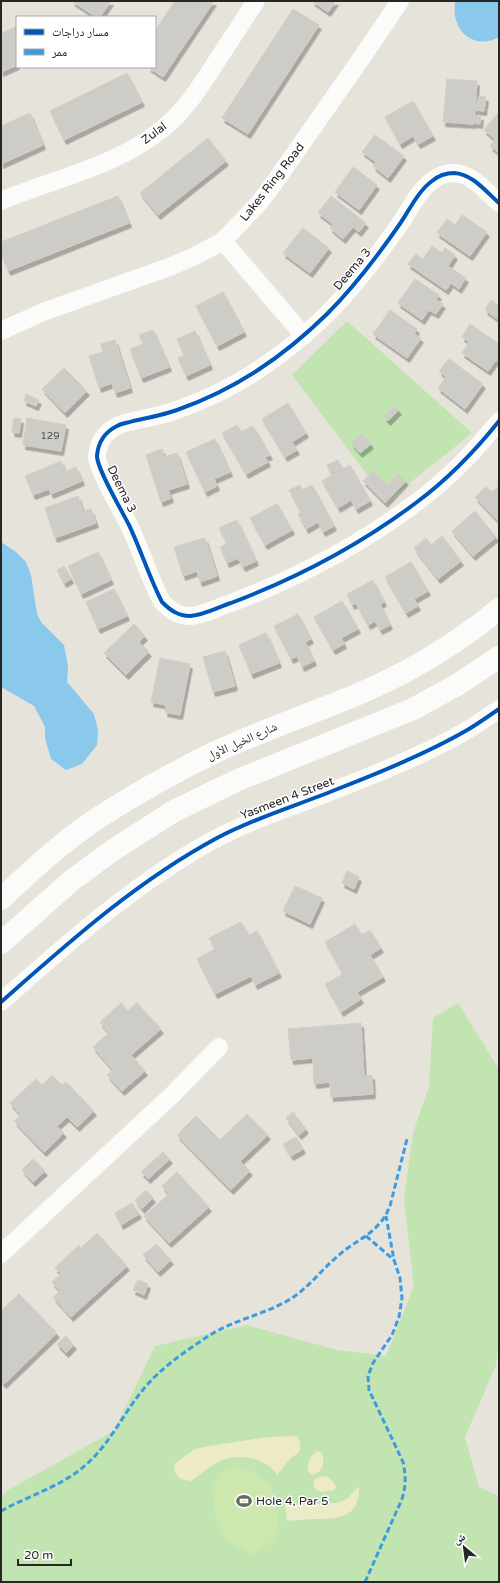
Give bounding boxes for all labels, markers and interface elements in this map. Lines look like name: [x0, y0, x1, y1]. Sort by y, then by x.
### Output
legend: [16, 16, 156, 68]
text: مسار دراجات: [52, 25, 109, 39]
text: ممر: [51, 45, 67, 59]
street label: Zulal: [139, 119, 169, 147]
street label: Lakes Ring Road: [237, 140, 307, 224]
street label: Deema 3: [330, 245, 374, 293]
house number: 129: [41, 430, 59, 442]
street label: Deema 3: [105, 463, 139, 515]
street label: شارع الخيل الأول: [205, 719, 280, 764]
street label: Yasmeen 4 Street: [238, 774, 336, 822]
sports icon: Hole 4, Par 5: [235, 1492, 253, 1510]
place label: Hole 4, Par 5: [256, 1494, 329, 1508]
north arrow: [444, 1527, 484, 1567]
text: ش: [451, 1530, 468, 1548]
scale bar: [18, 1541, 71, 1567]
text: 20 m: [24, 1548, 53, 1562]

